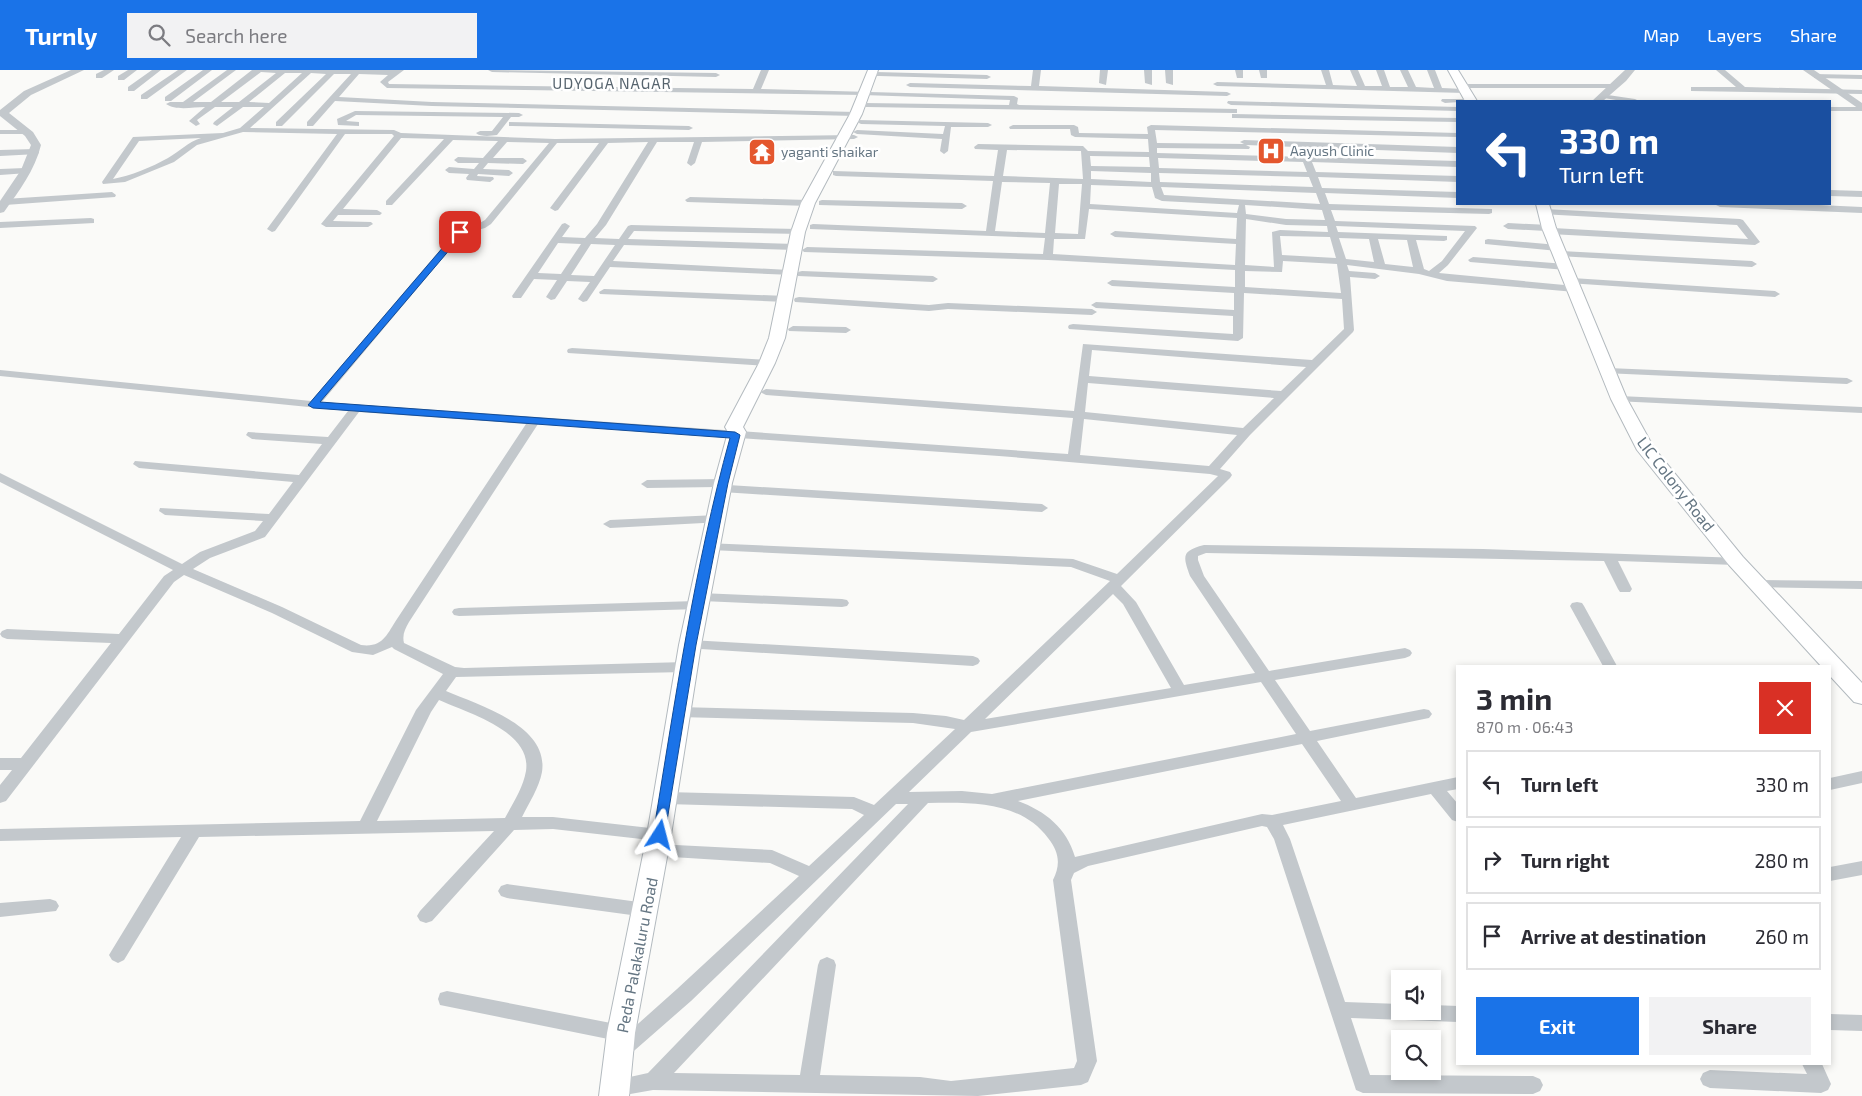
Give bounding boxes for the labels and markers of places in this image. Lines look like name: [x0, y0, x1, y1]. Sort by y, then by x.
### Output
hospital icon: Aayush Clinic: [1256, 136, 1286, 166]
temple icon: yaganti shaikar: [747, 137, 777, 167]
place label: Aayush Clinic: [1290, 142, 1374, 159]
place label: yaganti shaikar: [781, 143, 879, 160]
pin: [439, 211, 481, 253]

